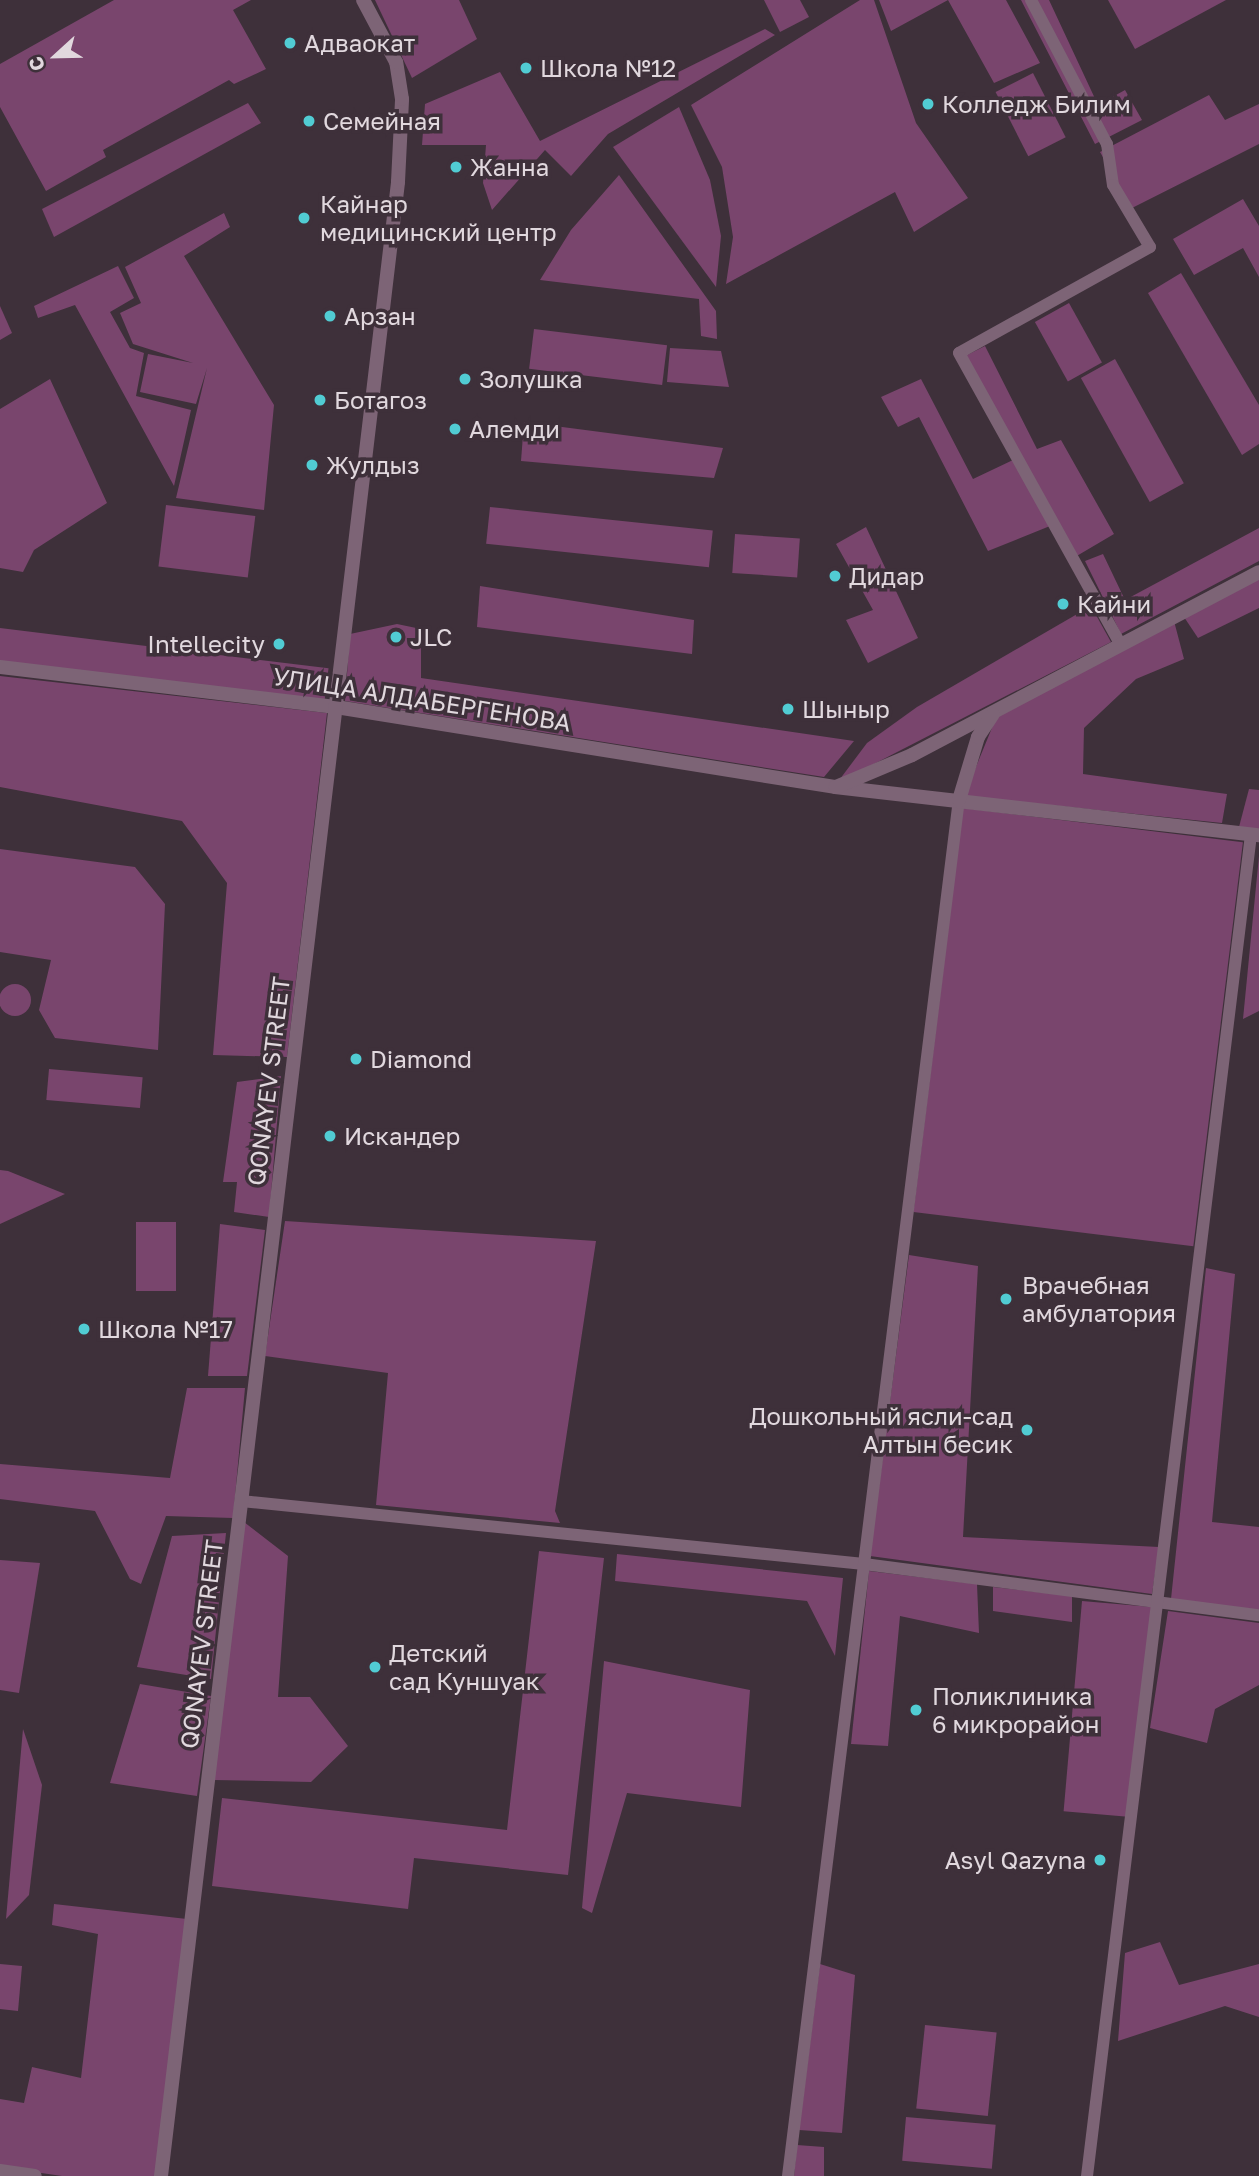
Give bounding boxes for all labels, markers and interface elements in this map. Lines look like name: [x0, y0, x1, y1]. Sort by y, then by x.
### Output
north arrow: [21, 21, 91, 91]
place label: Адваокат: [304, 29, 415, 57]
marker: Адваокат: [282, 35, 298, 51]
text: С: [23, 53, 49, 75]
place label: Школа №12: [540, 54, 676, 82]
marker: Школа №12: [518, 60, 534, 76]
place label: Колледж Билим: [942, 90, 1131, 118]
marker: Колледж Билим: [920, 96, 936, 112]
place label: Семейная: [323, 107, 441, 135]
marker: Семейная: [301, 113, 317, 129]
place label: Жанна: [470, 153, 549, 181]
marker: Жанна: [448, 159, 464, 175]
place label: Кайнар медицинский центр: [320, 190, 556, 246]
marker: Кайнар медицинский центр: [294, 208, 314, 228]
place label: Арзан: [344, 302, 416, 330]
marker: Арзан: [322, 308, 338, 324]
place label: Золушка: [479, 365, 583, 393]
marker: Золушка: [457, 371, 473, 387]
place label: Ботагоз: [334, 386, 427, 414]
marker: Ботагоз: [312, 392, 328, 408]
place label: Алемди: [469, 415, 560, 443]
marker: Алемди: [447, 421, 463, 437]
place label: Жулдыз: [326, 451, 420, 479]
marker: Жулдыз: [304, 457, 320, 473]
place label: Дидар: [849, 562, 924, 590]
marker: Дидар: [827, 568, 843, 584]
place label: Кайни: [1077, 590, 1151, 618]
marker: Кайни: [1055, 596, 1071, 612]
place label: JLC: [410, 623, 452, 651]
marker: JLC: [388, 629, 404, 645]
place label: Intellecity: [147, 630, 265, 658]
marker: Intellecity: [271, 636, 287, 652]
street label: УЛИЦА АЛДАБЕРГЕНОВА: [271, 661, 573, 737]
place label: Шыныр: [802, 695, 890, 723]
marker: Шыныр: [780, 701, 796, 717]
street label: QONAYEV STREET: [241, 975, 295, 1187]
place label: Diamond: [370, 1045, 472, 1073]
marker: Diamond: [348, 1051, 364, 1067]
place label: Искандер: [344, 1122, 460, 1150]
marker: Искандер: [322, 1128, 338, 1144]
place label: Врачебная амбулатория: [1022, 1271, 1176, 1327]
marker: Врачебная амбулатория: [996, 1289, 1016, 1309]
place label: Школа №17: [98, 1315, 233, 1343]
marker: Школа №17: [76, 1321, 92, 1337]
place label: Дошкольный ясли-сад Алтын бесик: [749, 1402, 1013, 1458]
marker: Дошкольный ясли-сад Алтын бесик: [1019, 1422, 1035, 1438]
street label: QONAYEV STREET: [174, 1538, 228, 1750]
place label: Детский сад Куншуак: [389, 1639, 540, 1695]
marker: Детский сад Куншуак: [367, 1659, 383, 1675]
place label: Поликлиника 6 микрорайон: [932, 1682, 1099, 1738]
marker: Поликлиника 6 микрорайон: [906, 1700, 926, 1720]
place label: Asyl Qazyna: [945, 1846, 1086, 1874]
marker: Asyl Qazyna: [1092, 1852, 1108, 1868]

